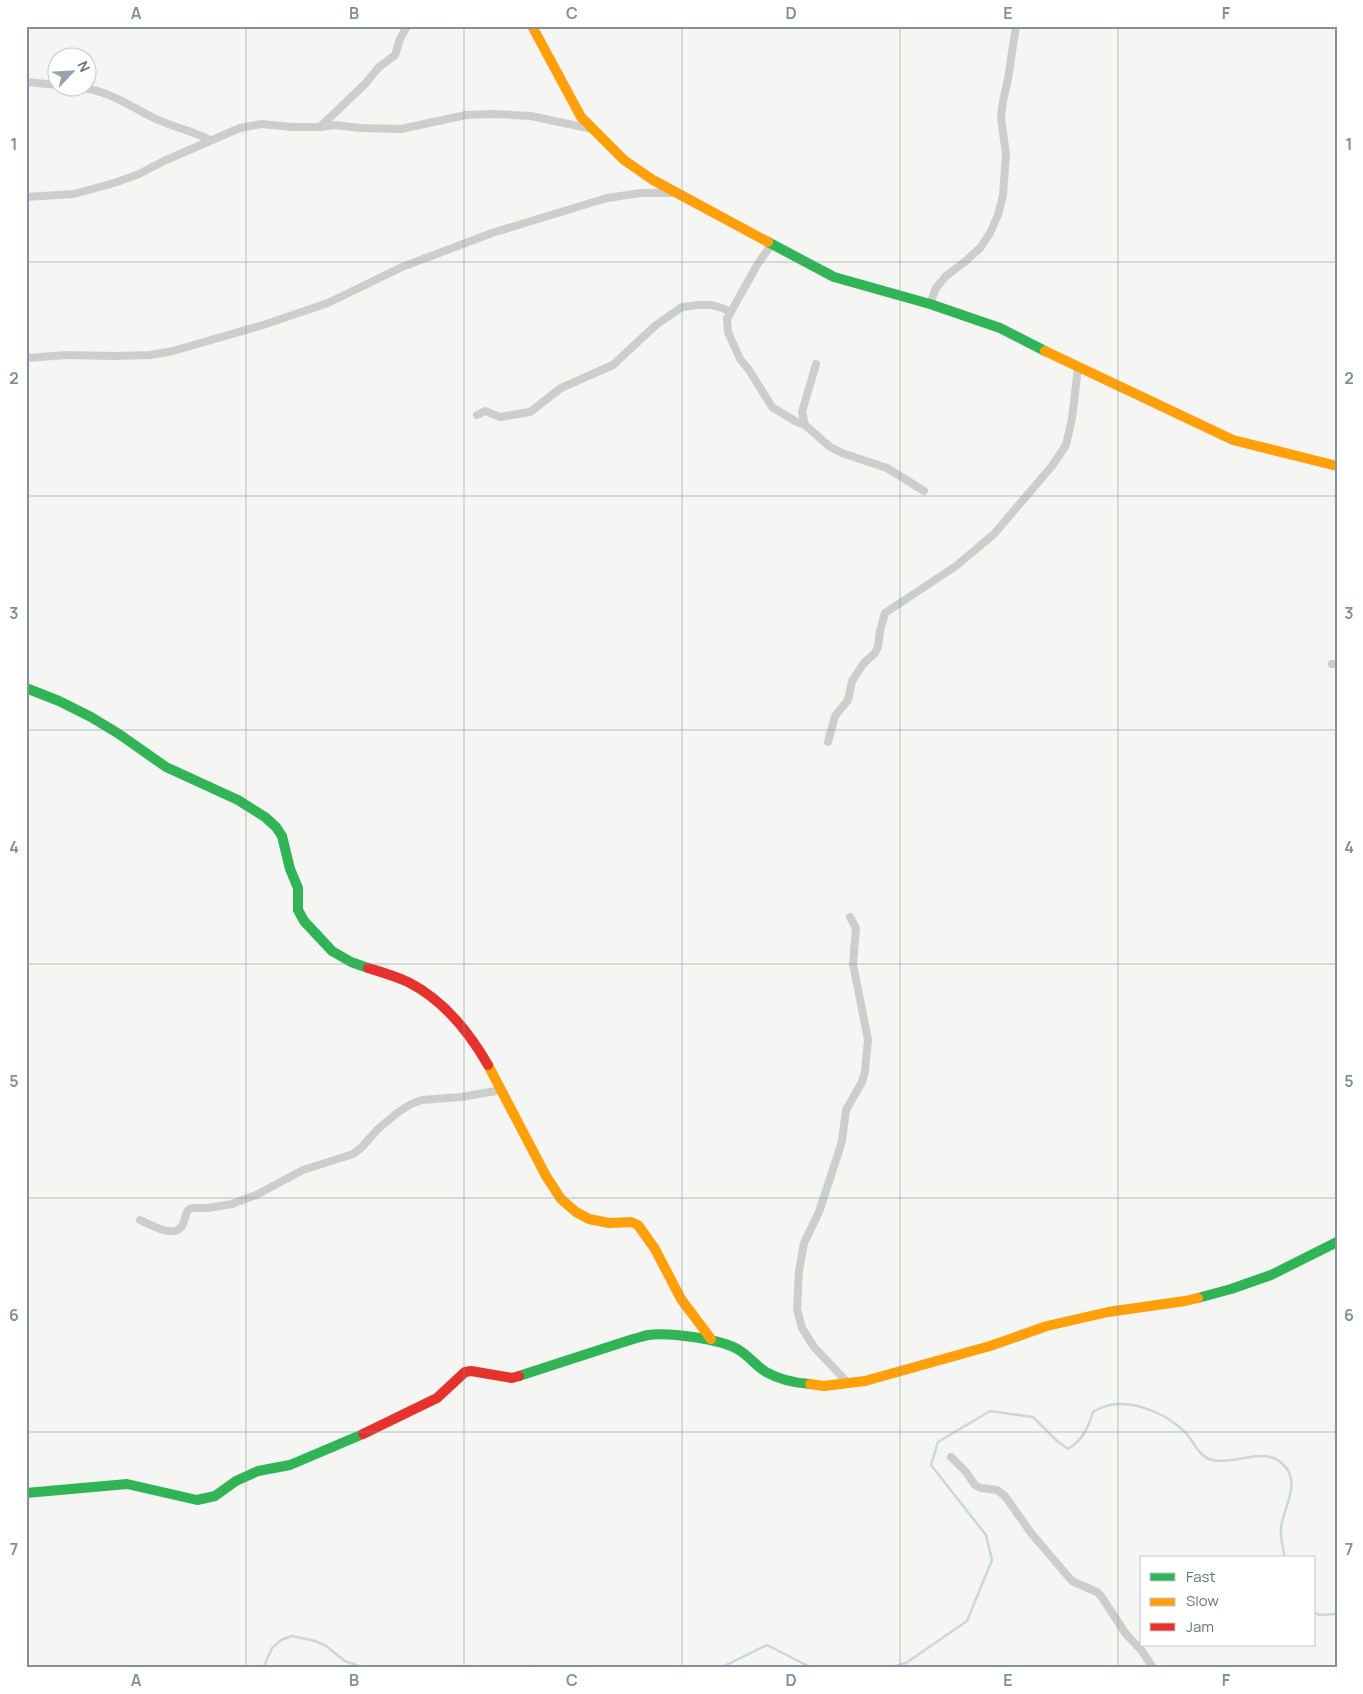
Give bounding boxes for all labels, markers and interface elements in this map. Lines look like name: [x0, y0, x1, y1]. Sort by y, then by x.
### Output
text: A: [131, 2, 142, 24]
text: B: [349, 2, 359, 24]
text: C: [566, 2, 578, 24]
text: D: [785, 2, 797, 24]
text: E: [1003, 2, 1013, 24]
text: F: [1222, 2, 1231, 24]
north arrow: [48, 48, 98, 98]
text: N: [73, 58, 95, 75]
text: 1: [10, 133, 18, 155]
text: 1: [1345, 133, 1353, 155]
text: 2: [9, 367, 19, 389]
text: 2: [1344, 367, 1354, 389]
text: 3: [9, 602, 19, 624]
text: 3: [1344, 602, 1354, 624]
text: 4: [9, 836, 19, 858]
text: 4: [1344, 836, 1354, 858]
text: 5: [9, 1070, 19, 1092]
text: 5: [1344, 1070, 1354, 1092]
text: 6: [9, 1304, 19, 1326]
text: 6: [1344, 1304, 1354, 1326]
text: 7: [10, 1538, 18, 1560]
text: 7: [1345, 1538, 1353, 1560]
legend: [1140, 1556, 1316, 1646]
text: Fast: [1186, 1566, 1215, 1587]
text: Slow: [1186, 1590, 1219, 1611]
text: Jam: [1186, 1616, 1214, 1637]
text: A: [131, 1669, 142, 1691]
text: B: [349, 1669, 359, 1691]
text: C: [566, 1669, 578, 1691]
text: D: [785, 1669, 797, 1691]
text: E: [1003, 1669, 1013, 1691]
text: F: [1222, 1669, 1231, 1691]

